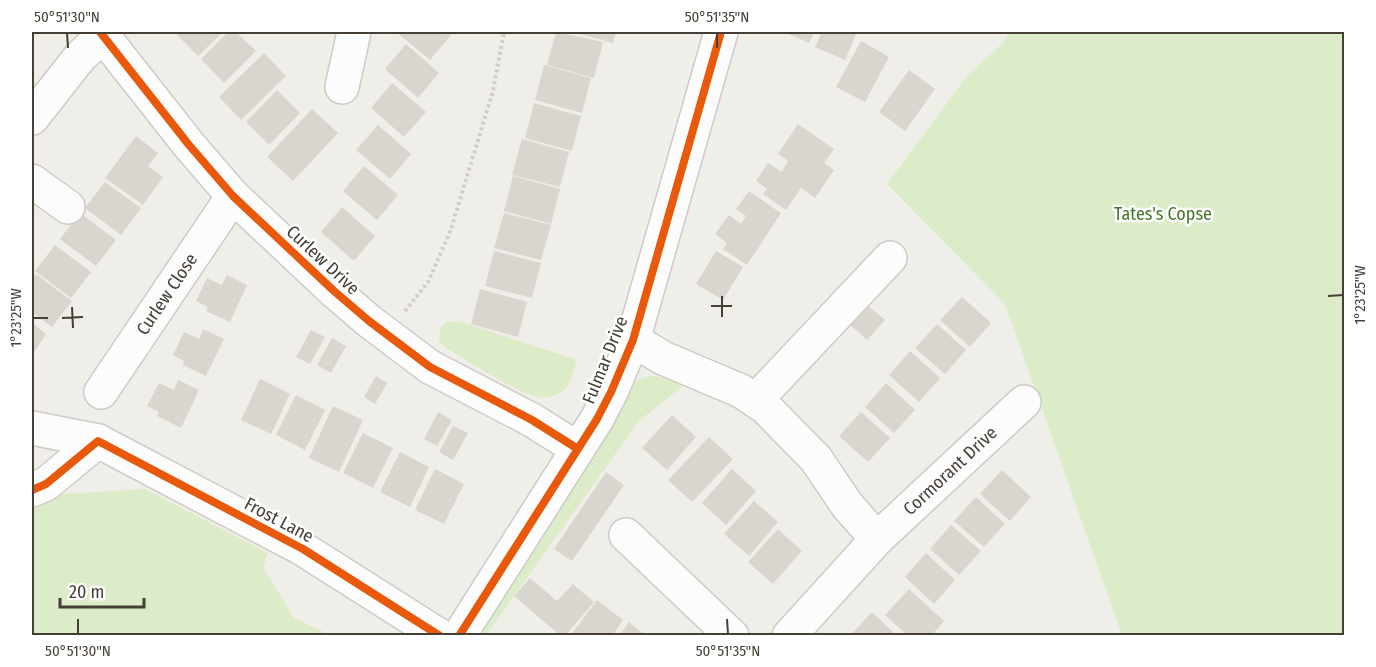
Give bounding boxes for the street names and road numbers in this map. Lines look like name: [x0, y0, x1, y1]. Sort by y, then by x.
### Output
street label: Curlew Drive: [282, 221, 364, 300]
street label: Curlew Close: [132, 249, 202, 339]
street label: Fulmar Drive: [577, 313, 633, 407]
street label: Cormorant Drive: [899, 422, 1002, 520]
street label: Frost Lane: [241, 493, 318, 547]

